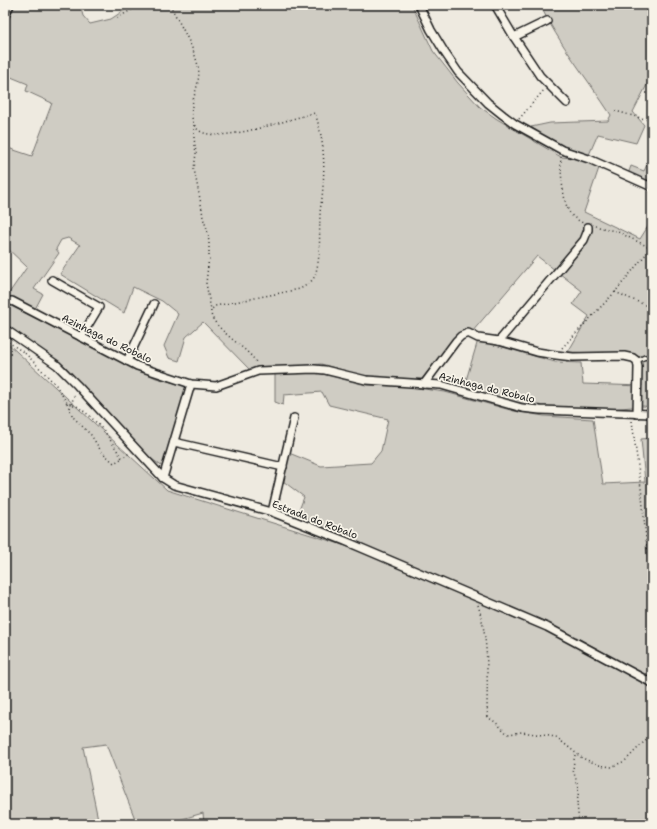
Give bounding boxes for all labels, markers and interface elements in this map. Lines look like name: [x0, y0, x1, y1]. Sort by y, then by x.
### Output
street label: Azinhaga do Robalo: [60, 311, 154, 366]
street label: Azinhaga do Robalo: [437, 369, 536, 406]
street label: Estrada do Robalo: [270, 497, 359, 542]

